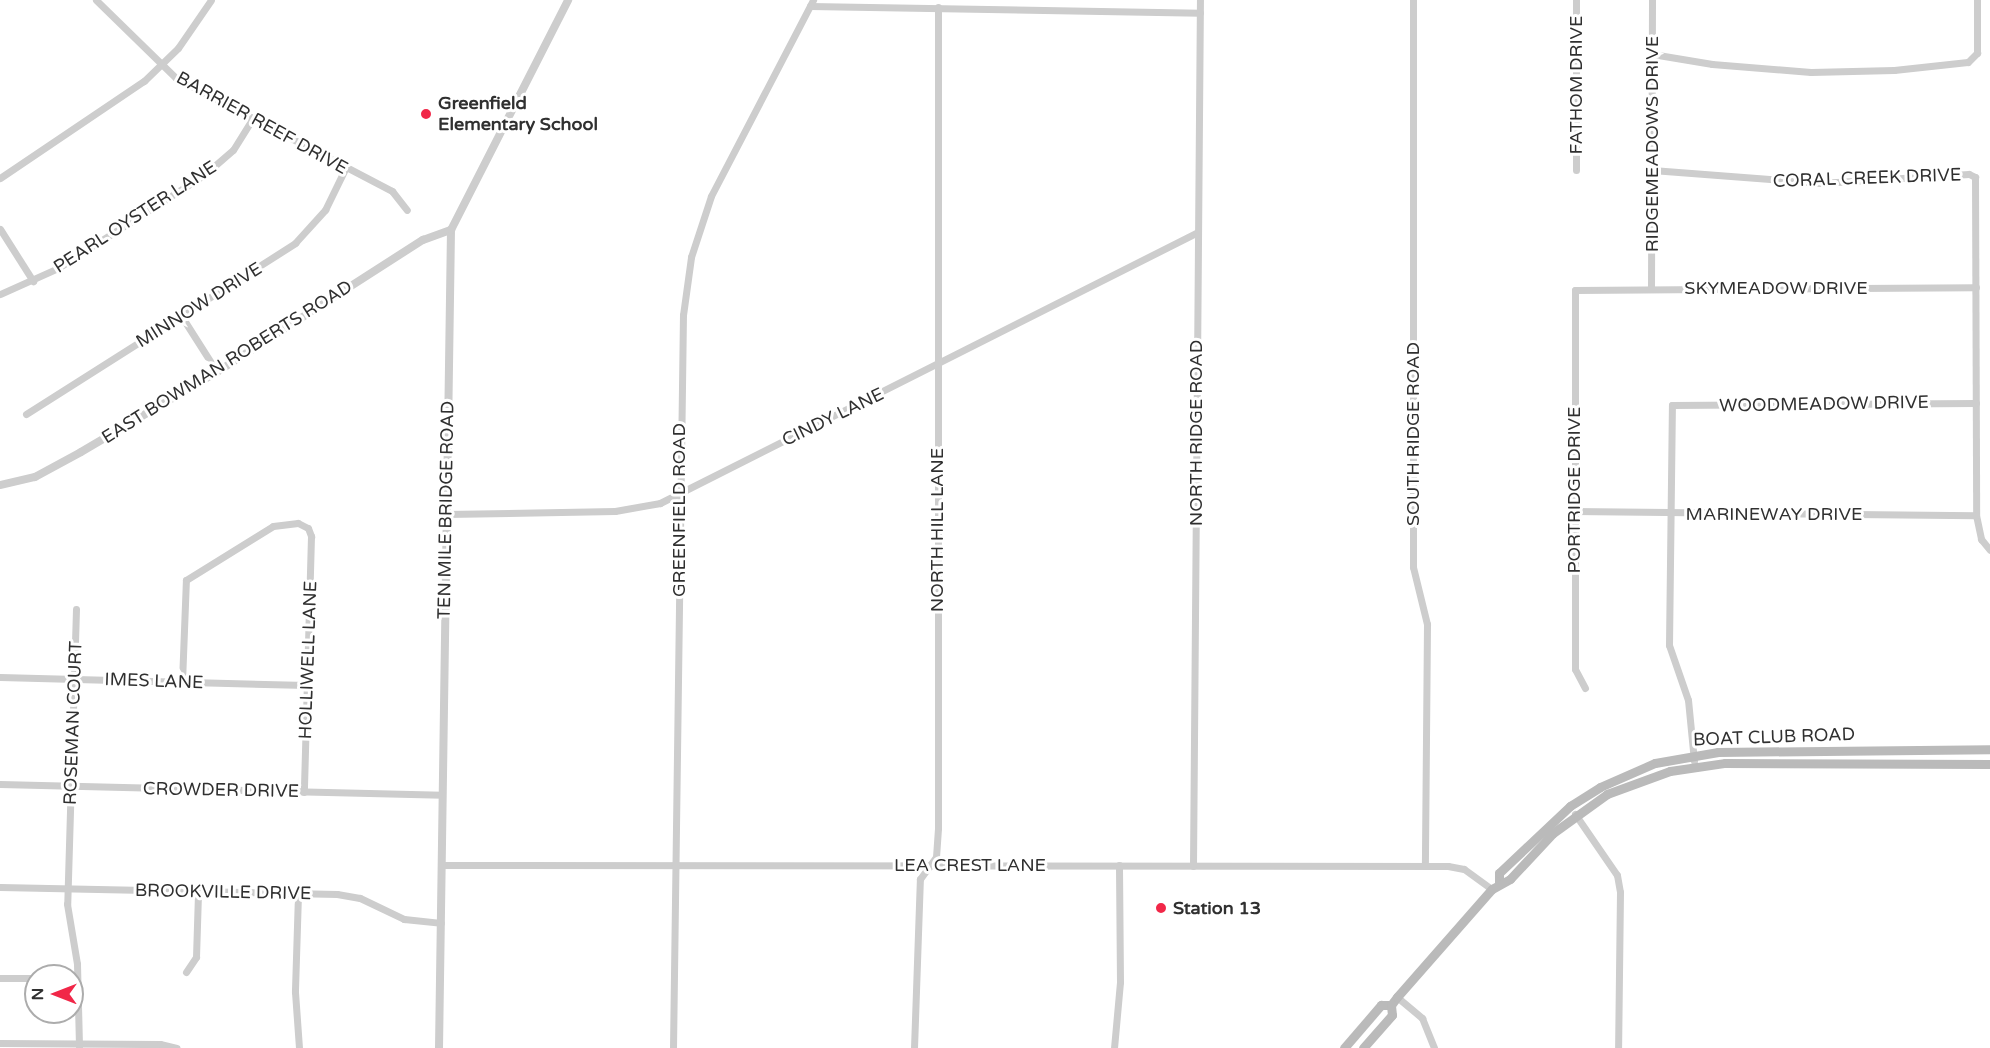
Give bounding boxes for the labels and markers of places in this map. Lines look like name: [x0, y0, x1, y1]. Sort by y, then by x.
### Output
place label: Greenfield Elementary School: [438, 93, 598, 136]
marker: Greenfield Elementary School: [419, 107, 433, 121]
place label: Station 13: [1173, 897, 1261, 919]
marker: Station 13: [1154, 901, 1168, 915]

